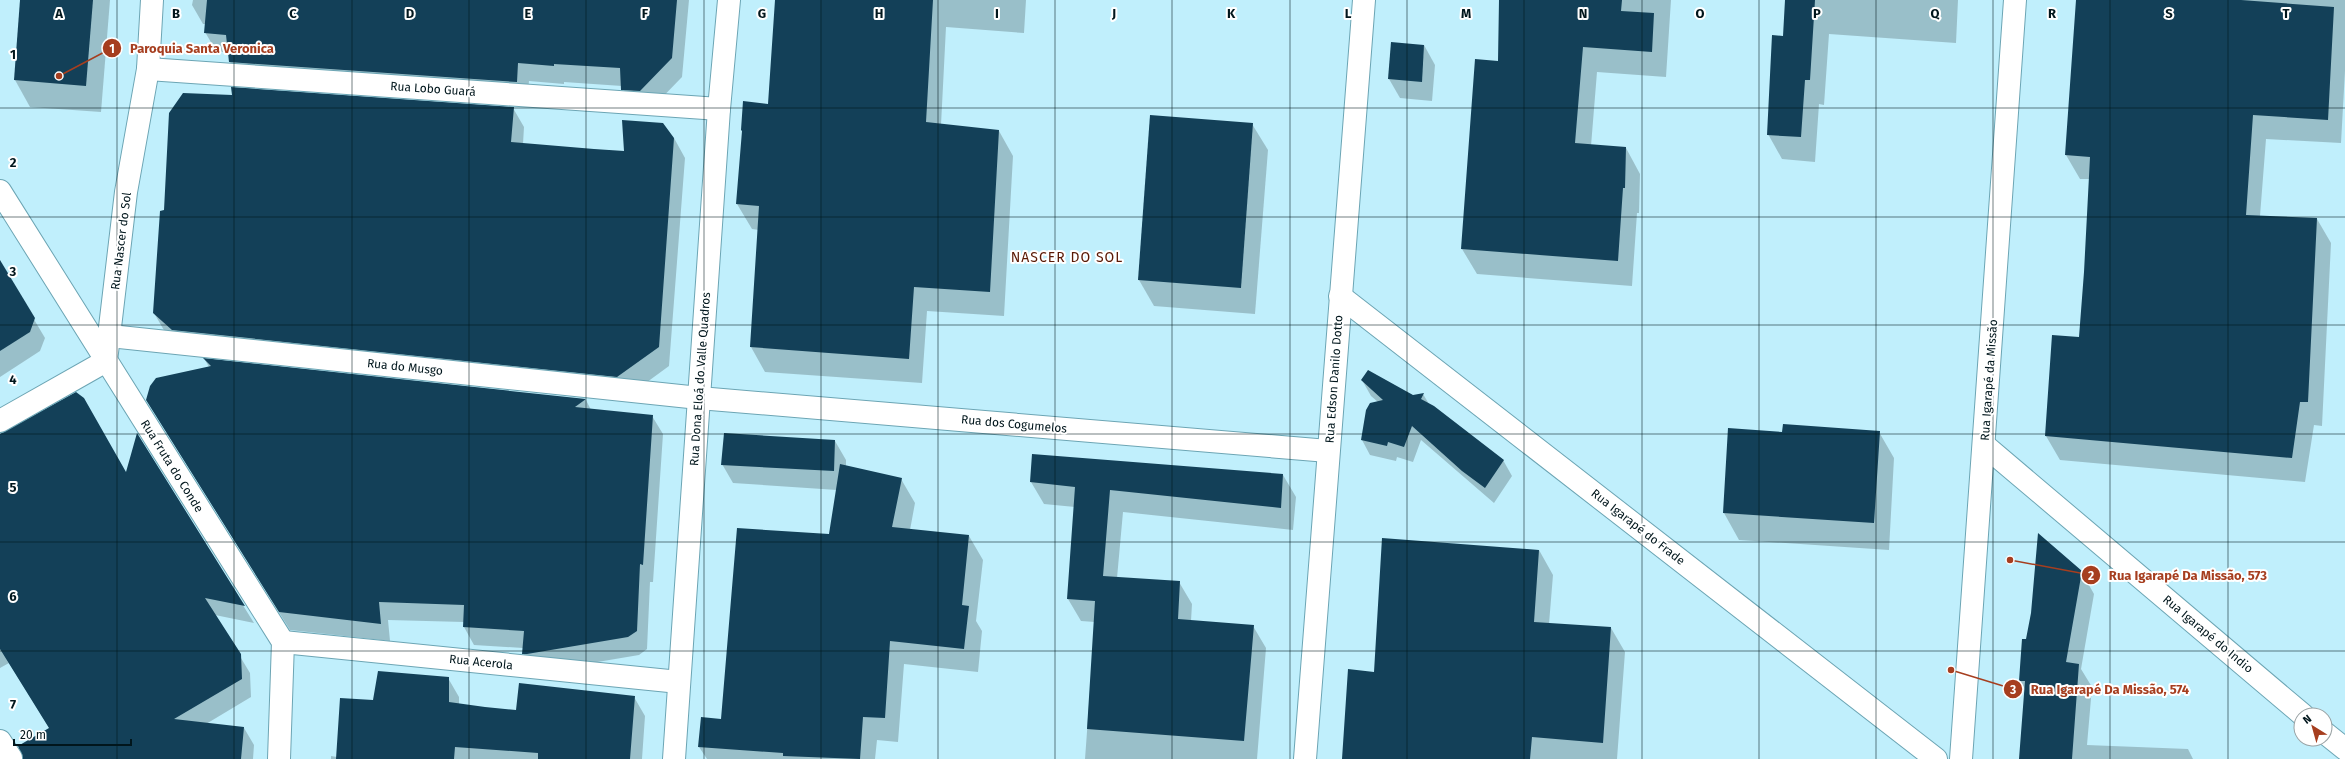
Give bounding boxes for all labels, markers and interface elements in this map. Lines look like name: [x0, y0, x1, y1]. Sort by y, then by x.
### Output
text: A: [54, 6, 63, 21]
text: B: [172, 6, 180, 21]
text: C: [289, 6, 297, 21]
text: D: [406, 6, 415, 21]
text: E: [525, 6, 532, 21]
text: F: [642, 6, 649, 21]
text: G: [758, 6, 766, 21]
text: H: [875, 6, 883, 21]
text: I: [995, 6, 999, 21]
text: J: [1111, 6, 1116, 21]
text: K: [1227, 6, 1236, 21]
text: L: [1345, 6, 1352, 21]
text: M: [1461, 6, 1471, 21]
text: N: [1579, 6, 1587, 21]
text: O: [1696, 6, 1705, 21]
text: P: [1813, 6, 1821, 21]
text: Q: [1931, 6, 1941, 21]
text: R: [2048, 6, 2057, 21]
text: S: [2165, 6, 2173, 21]
text: T: [2282, 6, 2290, 21]
callout: Paroquia Santa Veronica: [102, 36, 281, 61]
text: Paroquia Santa Veronica: [130, 41, 274, 56]
text: 1: [109, 42, 115, 56]
text: 1: [10, 47, 16, 62]
street label: Rua Lobo Guará: [390, 79, 476, 99]
text: 2: [10, 155, 17, 170]
street label: Rua Nascer do Sol: [108, 191, 134, 291]
district label: NASCER DO SOL: [1011, 249, 1123, 266]
text: 3: [9, 264, 17, 279]
street label: Rua Dona Eloá do Valle Quadros: [687, 291, 713, 466]
street label: Rua Edson Danilo Dotto: [1323, 314, 1345, 444]
street label: Rua Igarapé da Missão: [1978, 319, 2000, 441]
street label: Rua do Musgo: [366, 356, 444, 378]
text: 4: [9, 372, 17, 387]
street label: Rua dos Cogumelos: [960, 412, 1068, 436]
street label: Rua Fruta do Conde: [138, 417, 206, 515]
text: 5: [10, 480, 17, 495]
street label: Rua Igarapé do Frade: [1588, 486, 1688, 568]
callout: Rua Igarapé Da Missão, 573: [2081, 563, 2275, 588]
text: Rua Igarapé Da Missão, 573: [2109, 568, 2267, 583]
text: 2: [2088, 569, 2094, 583]
text: 6: [9, 589, 17, 604]
street label: Rua Igarapé do Indio: [2160, 592, 2256, 676]
street label: Rua Acerola: [448, 652, 514, 672]
callout: Rua Igarapé Da Missão, 574: [2003, 677, 2197, 702]
text: Rua Igarapé Da Missão, 574: [2031, 682, 2190, 697]
text: 3: [2009, 683, 2016, 697]
text: 7: [10, 697, 16, 712]
north arrow: [2293, 707, 2333, 747]
text: N: [2300, 712, 2314, 727]
scale bar: [14, 721, 131, 747]
text: 20 m: [20, 728, 46, 742]

